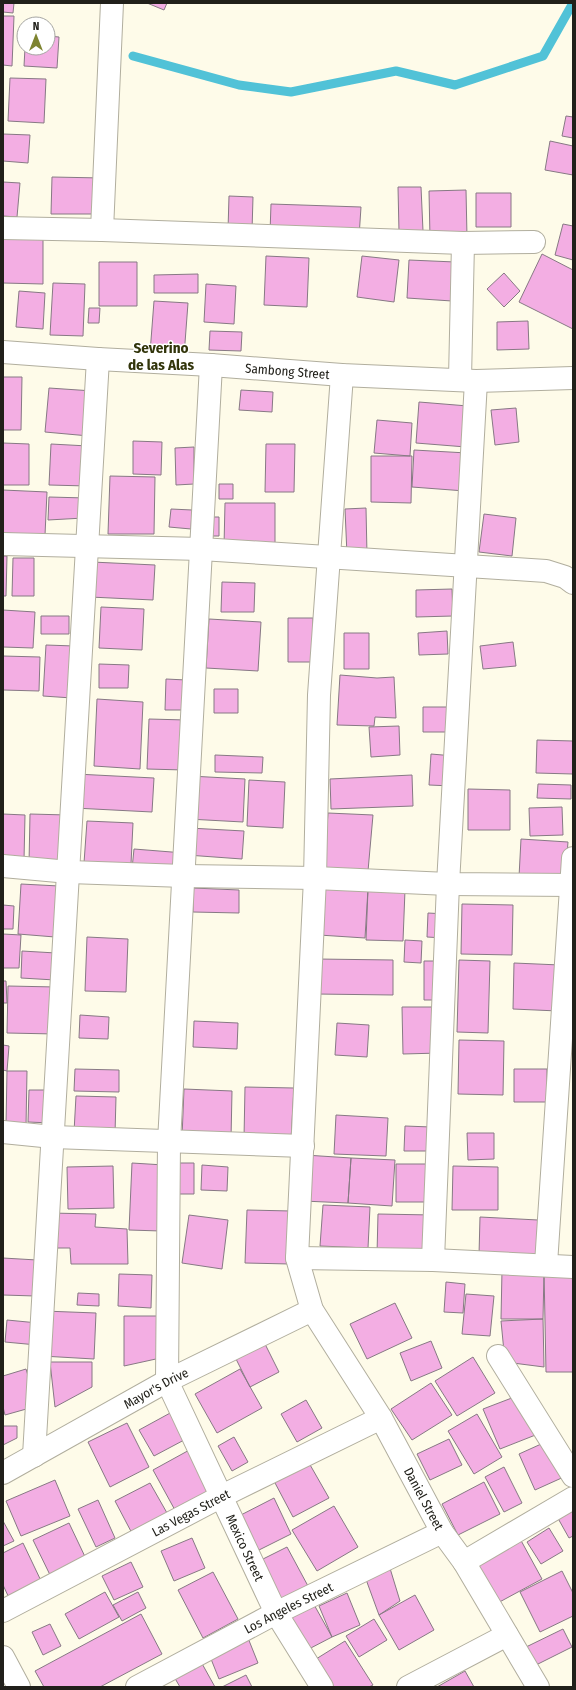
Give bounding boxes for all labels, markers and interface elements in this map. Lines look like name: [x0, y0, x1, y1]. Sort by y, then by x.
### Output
north arrow: [16, 16, 56, 56]
text: N: [33, 20, 39, 33]
district label: Severino de las Alas: [128, 339, 194, 374]
street label: Sambong Street: [245, 360, 331, 382]
street label: Mayor's Drive: [121, 1364, 191, 1411]
street label: Daniel Street: [401, 1465, 447, 1533]
street label: Las Vegas Street: [149, 1486, 233, 1539]
street label: Mexico Street: [223, 1512, 268, 1584]
street label: Los Angeles Street: [241, 1579, 336, 1636]

